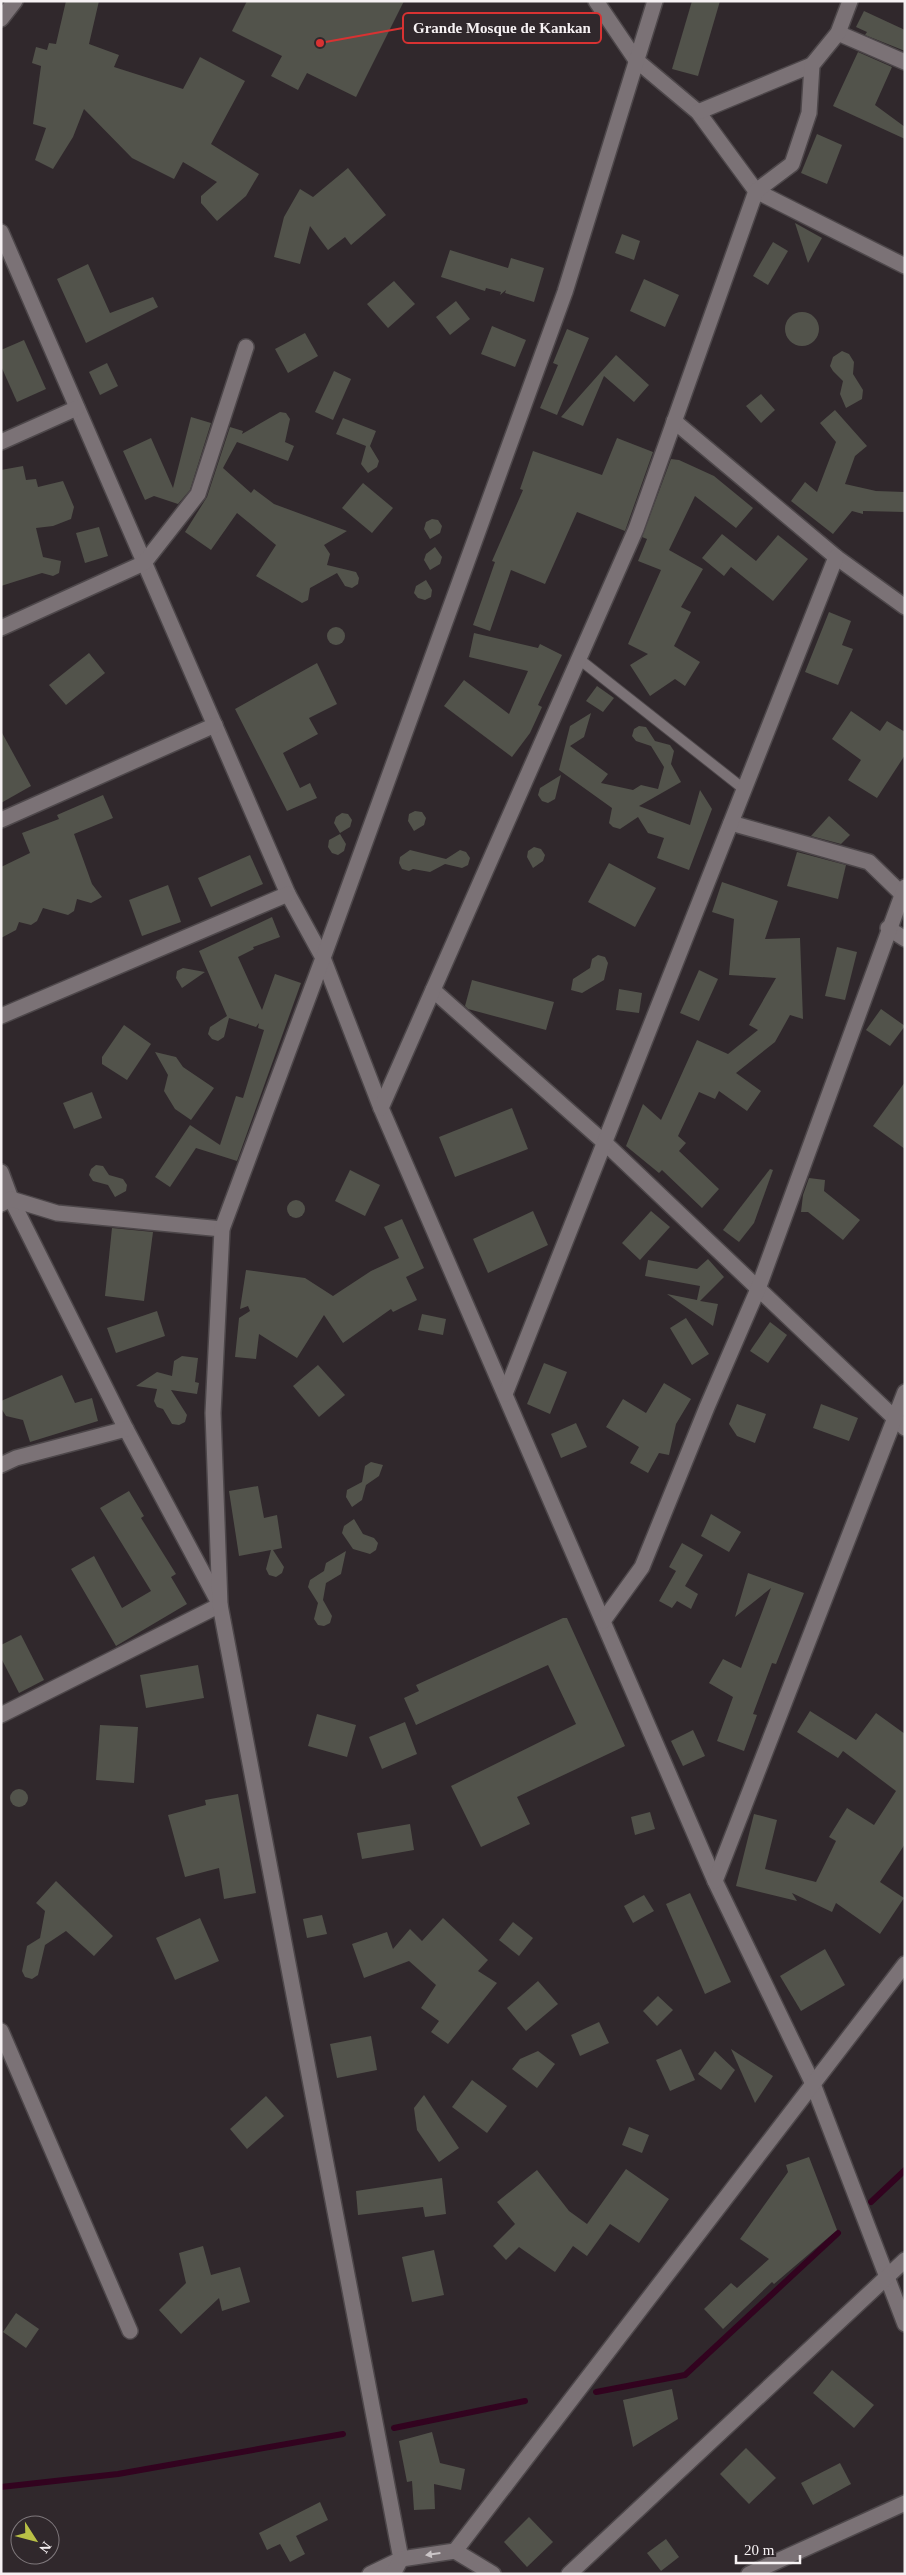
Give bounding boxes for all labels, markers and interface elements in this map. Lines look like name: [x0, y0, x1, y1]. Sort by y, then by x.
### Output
callout: Grande Mosque de Kankan: [403, 13, 601, 43]
text: Grande Mosque de Kankan: [413, 20, 592, 36]
north arrow: [10, 2515, 60, 2565]
scale bar: [736, 2532, 800, 2564]
text: N: [36, 2539, 54, 2556]
text: 20 m: [744, 2542, 775, 2558]
one-way arrow: [425, 2551, 441, 2559]

